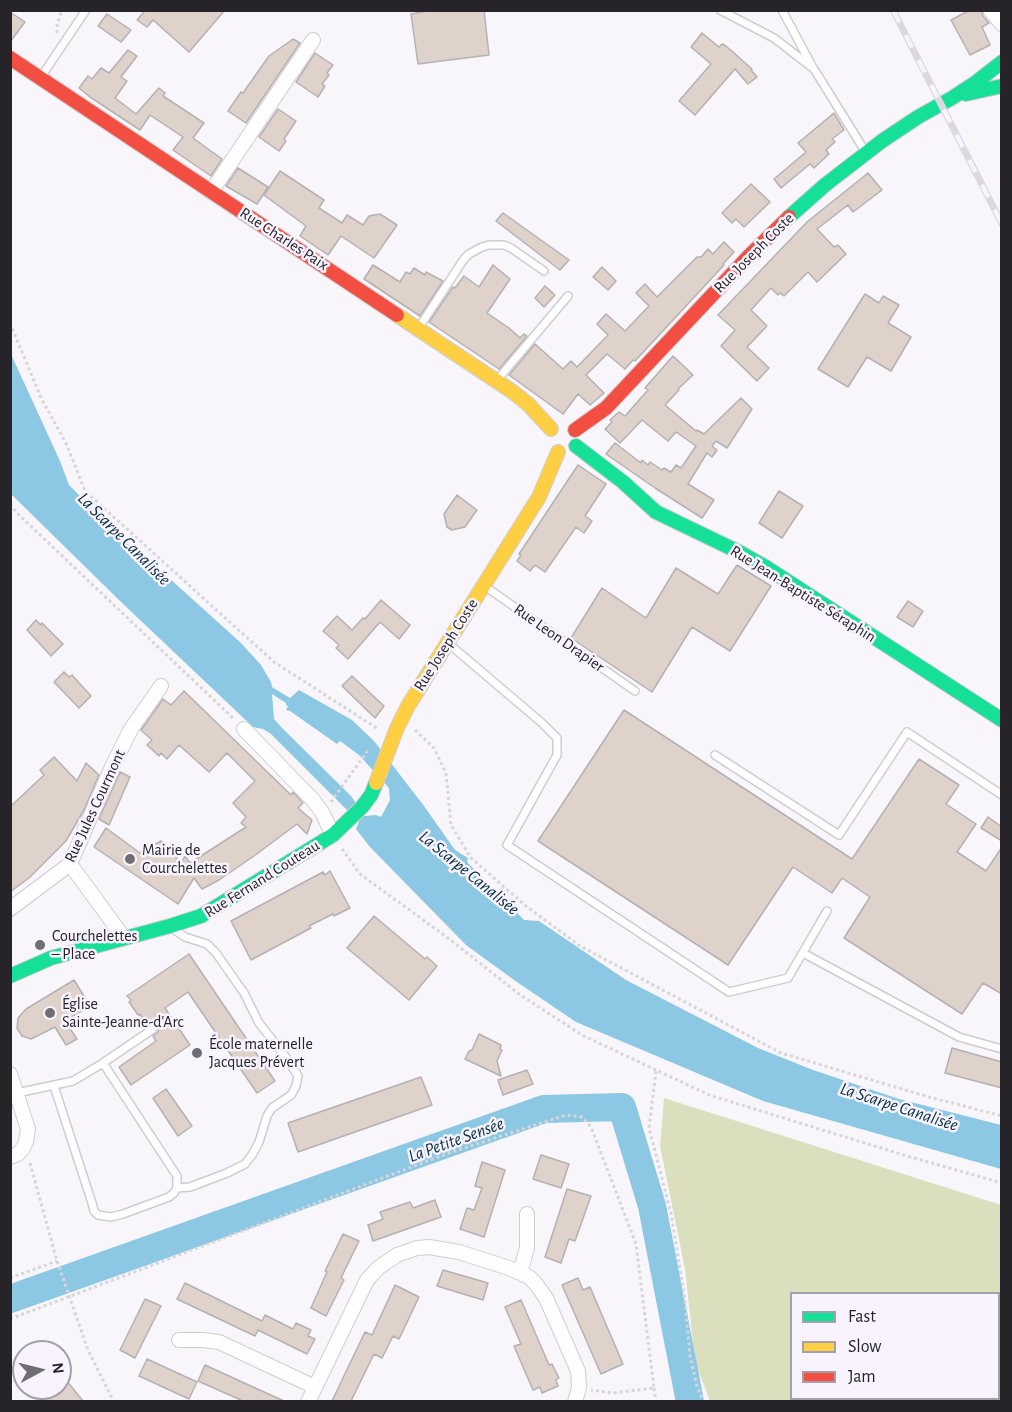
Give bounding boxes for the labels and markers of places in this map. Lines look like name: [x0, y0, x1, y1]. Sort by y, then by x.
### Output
place label: Mairie de Courchelettes: [142, 840, 227, 878]
marker: Mairie de Courchelettes: [123, 852, 137, 866]
place label: Courchelettes – Place: [52, 926, 137, 964]
marker: Courchelettes – Place: [33, 938, 47, 952]
place label: Église Sainte-Jeanne-d'Arc: [62, 994, 184, 1032]
marker: Église Sainte-Jeanne-d'Arc: [43, 1006, 57, 1020]
place label: École maternelle Jacques Prévert: [209, 1034, 313, 1072]
marker: École maternelle Jacques Prévert: [190, 1046, 204, 1060]

